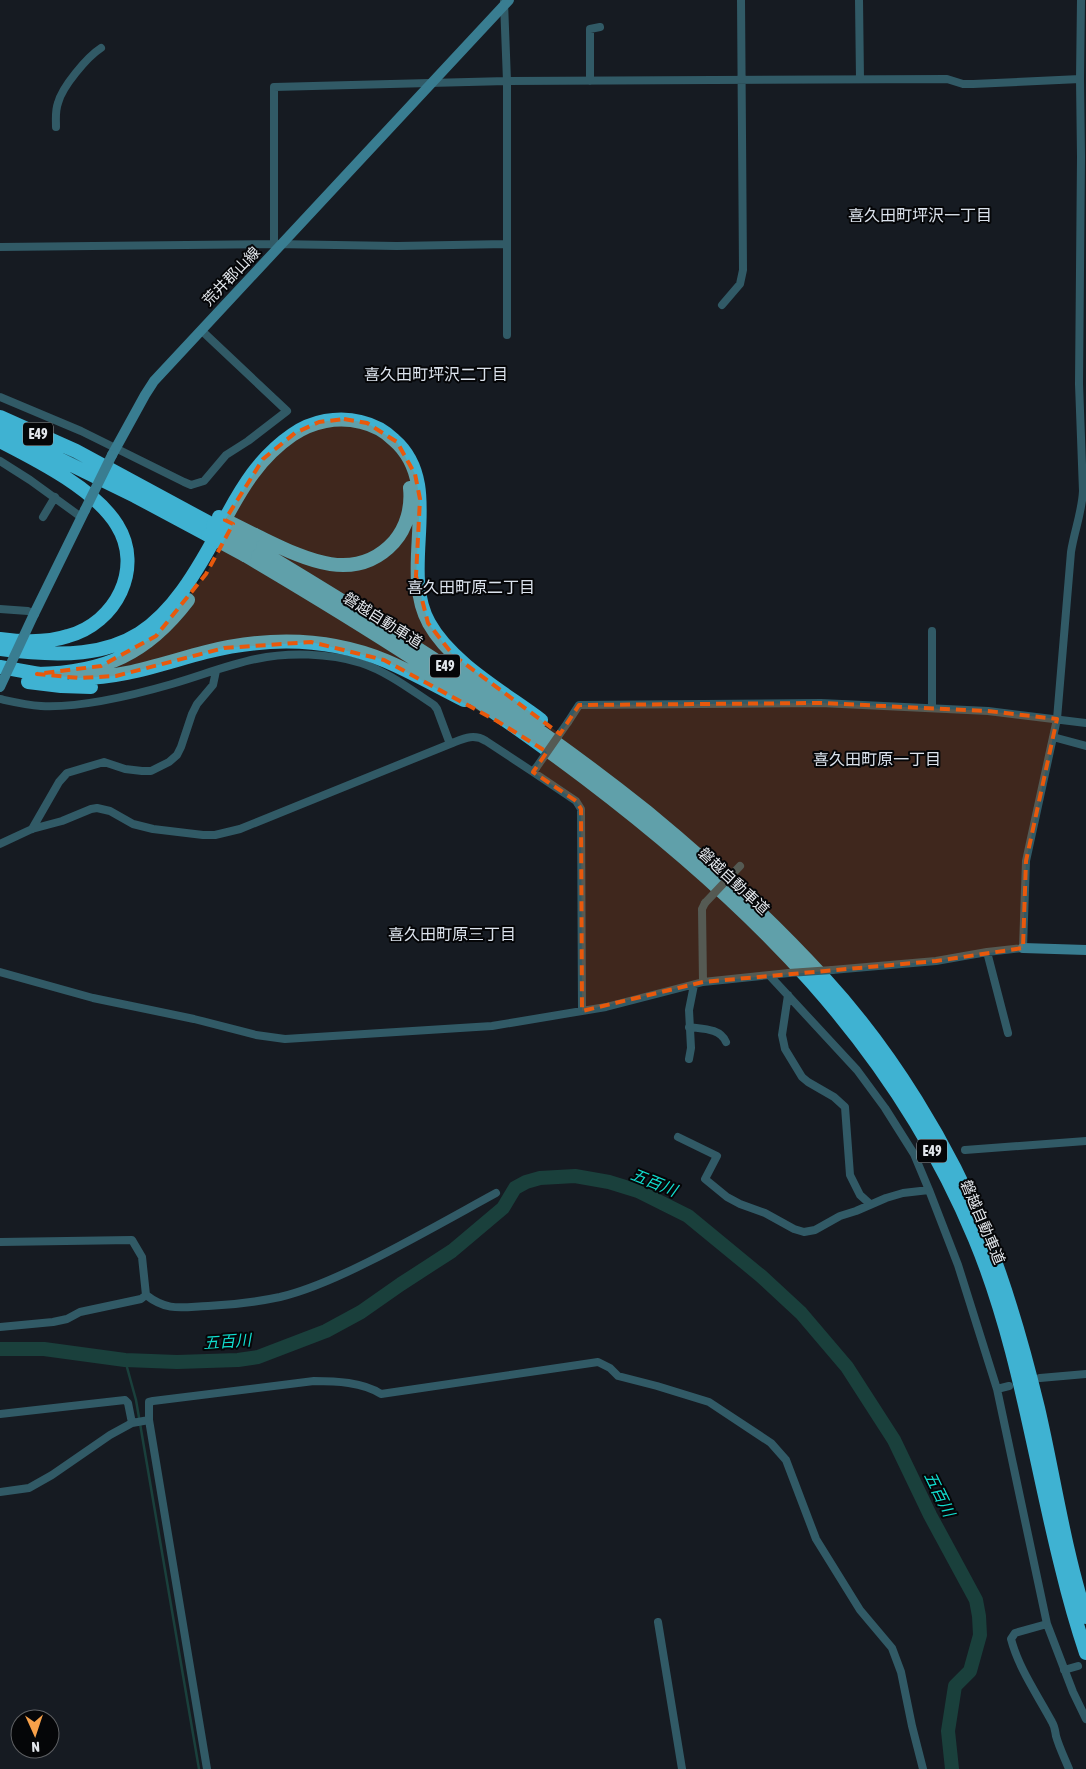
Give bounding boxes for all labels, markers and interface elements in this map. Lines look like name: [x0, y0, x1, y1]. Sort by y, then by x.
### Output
district label: 喜久田町坪沢一丁目: [848, 206, 992, 224]
street label: 荒井郡山線: [199, 243, 263, 309]
district label: 喜久田町坪沢二丁目: [364, 365, 508, 383]
road number: E49: [23, 422, 53, 446]
district label: 喜久田町原二丁目: [407, 578, 535, 596]
street label: 磐越自動車道: [340, 589, 426, 651]
road number: E49: [430, 654, 460, 678]
district label: 喜久田町原一丁目: [813, 750, 941, 768]
street label: 磐越自動車道: [695, 844, 773, 918]
district label: 喜久田町原三丁目: [388, 925, 516, 943]
road number: E49: [917, 1140, 947, 1162]
water label: 五百川: [628, 1165, 681, 1200]
street label: 磐越自動車道: [958, 1177, 1008, 1267]
water label: 五百川: [202, 1330, 254, 1352]
water label: 五百川: [921, 1468, 959, 1521]
north arrow: [10, 1709, 60, 1759]
text: N: [31, 1739, 40, 1755]

